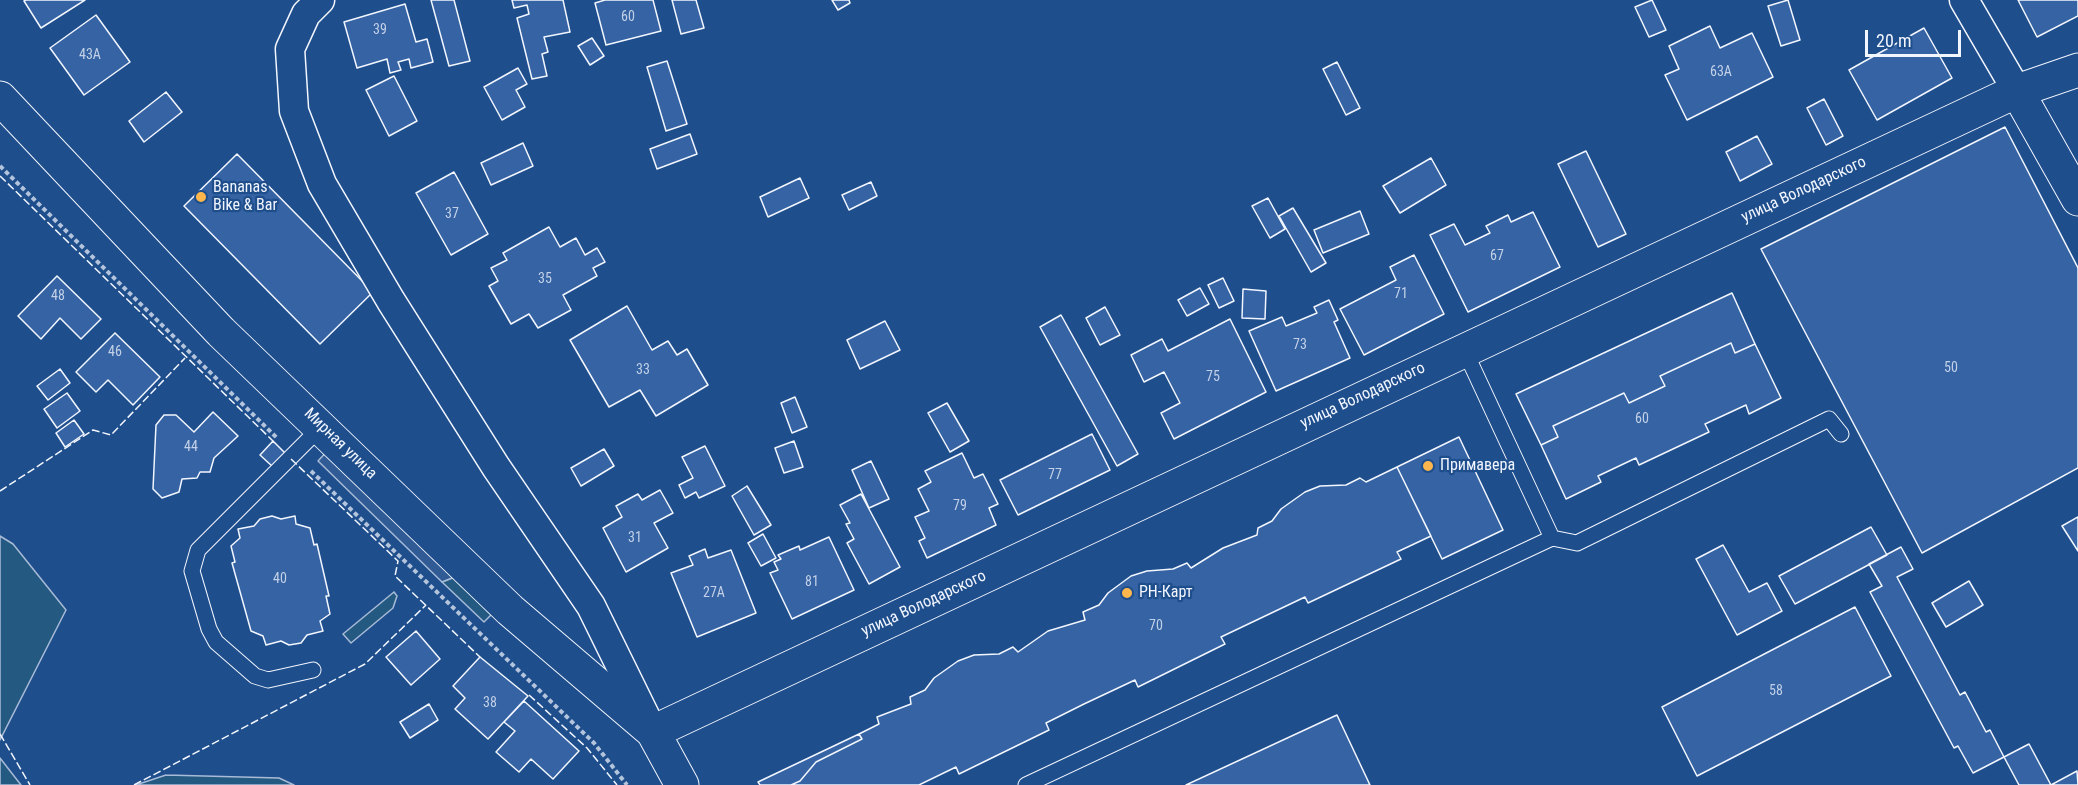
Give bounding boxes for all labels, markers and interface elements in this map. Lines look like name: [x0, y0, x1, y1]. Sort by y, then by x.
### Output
house number: 60: [621, 9, 635, 25]
scale bar: [1868, 18, 1964, 56]
house number: 39: [373, 22, 387, 38]
text: 20 m: [1876, 30, 1911, 51]
house number: 43А: [79, 47, 101, 63]
house number: 63А: [1710, 64, 1732, 80]
street label: улица Володарского: [1739, 153, 1869, 227]
place label: Bananas Bike & Bar: [213, 178, 277, 216]
marker: Bananas Bike & Bar: [194, 190, 208, 204]
house number: 37: [445, 206, 459, 222]
house number: 67: [1490, 248, 1504, 264]
house number: 35: [538, 271, 552, 287]
house number: 71: [1394, 286, 1408, 302]
house number: 48: [51, 288, 65, 304]
house number: 73: [1293, 337, 1307, 353]
house number: 46: [108, 344, 122, 360]
street label: улица Володарского: [1298, 359, 1428, 433]
house number: 50: [1944, 360, 1958, 376]
house number: 33: [636, 362, 650, 378]
house number: 75: [1206, 369, 1220, 385]
street label: Мирная улица: [300, 404, 380, 484]
house number: 60: [1635, 411, 1649, 427]
house number: 44: [184, 439, 198, 455]
place label: Примавера: [1440, 456, 1515, 476]
marker: Примавера: [1421, 459, 1435, 473]
house number: 77: [1048, 467, 1062, 483]
house number: 79: [953, 498, 967, 514]
house number: 31: [628, 530, 642, 546]
street label: улица Володарского: [859, 567, 989, 641]
house number: 40: [273, 571, 287, 587]
house number: 81: [805, 574, 819, 590]
place label: РН-Карт: [1139, 583, 1192, 603]
house number: 27А: [703, 585, 725, 601]
marker: РН-Карт: [1120, 586, 1134, 600]
house number: 70: [1149, 618, 1163, 634]
house number: 58: [1769, 683, 1783, 699]
house number: 38: [483, 695, 497, 711]

